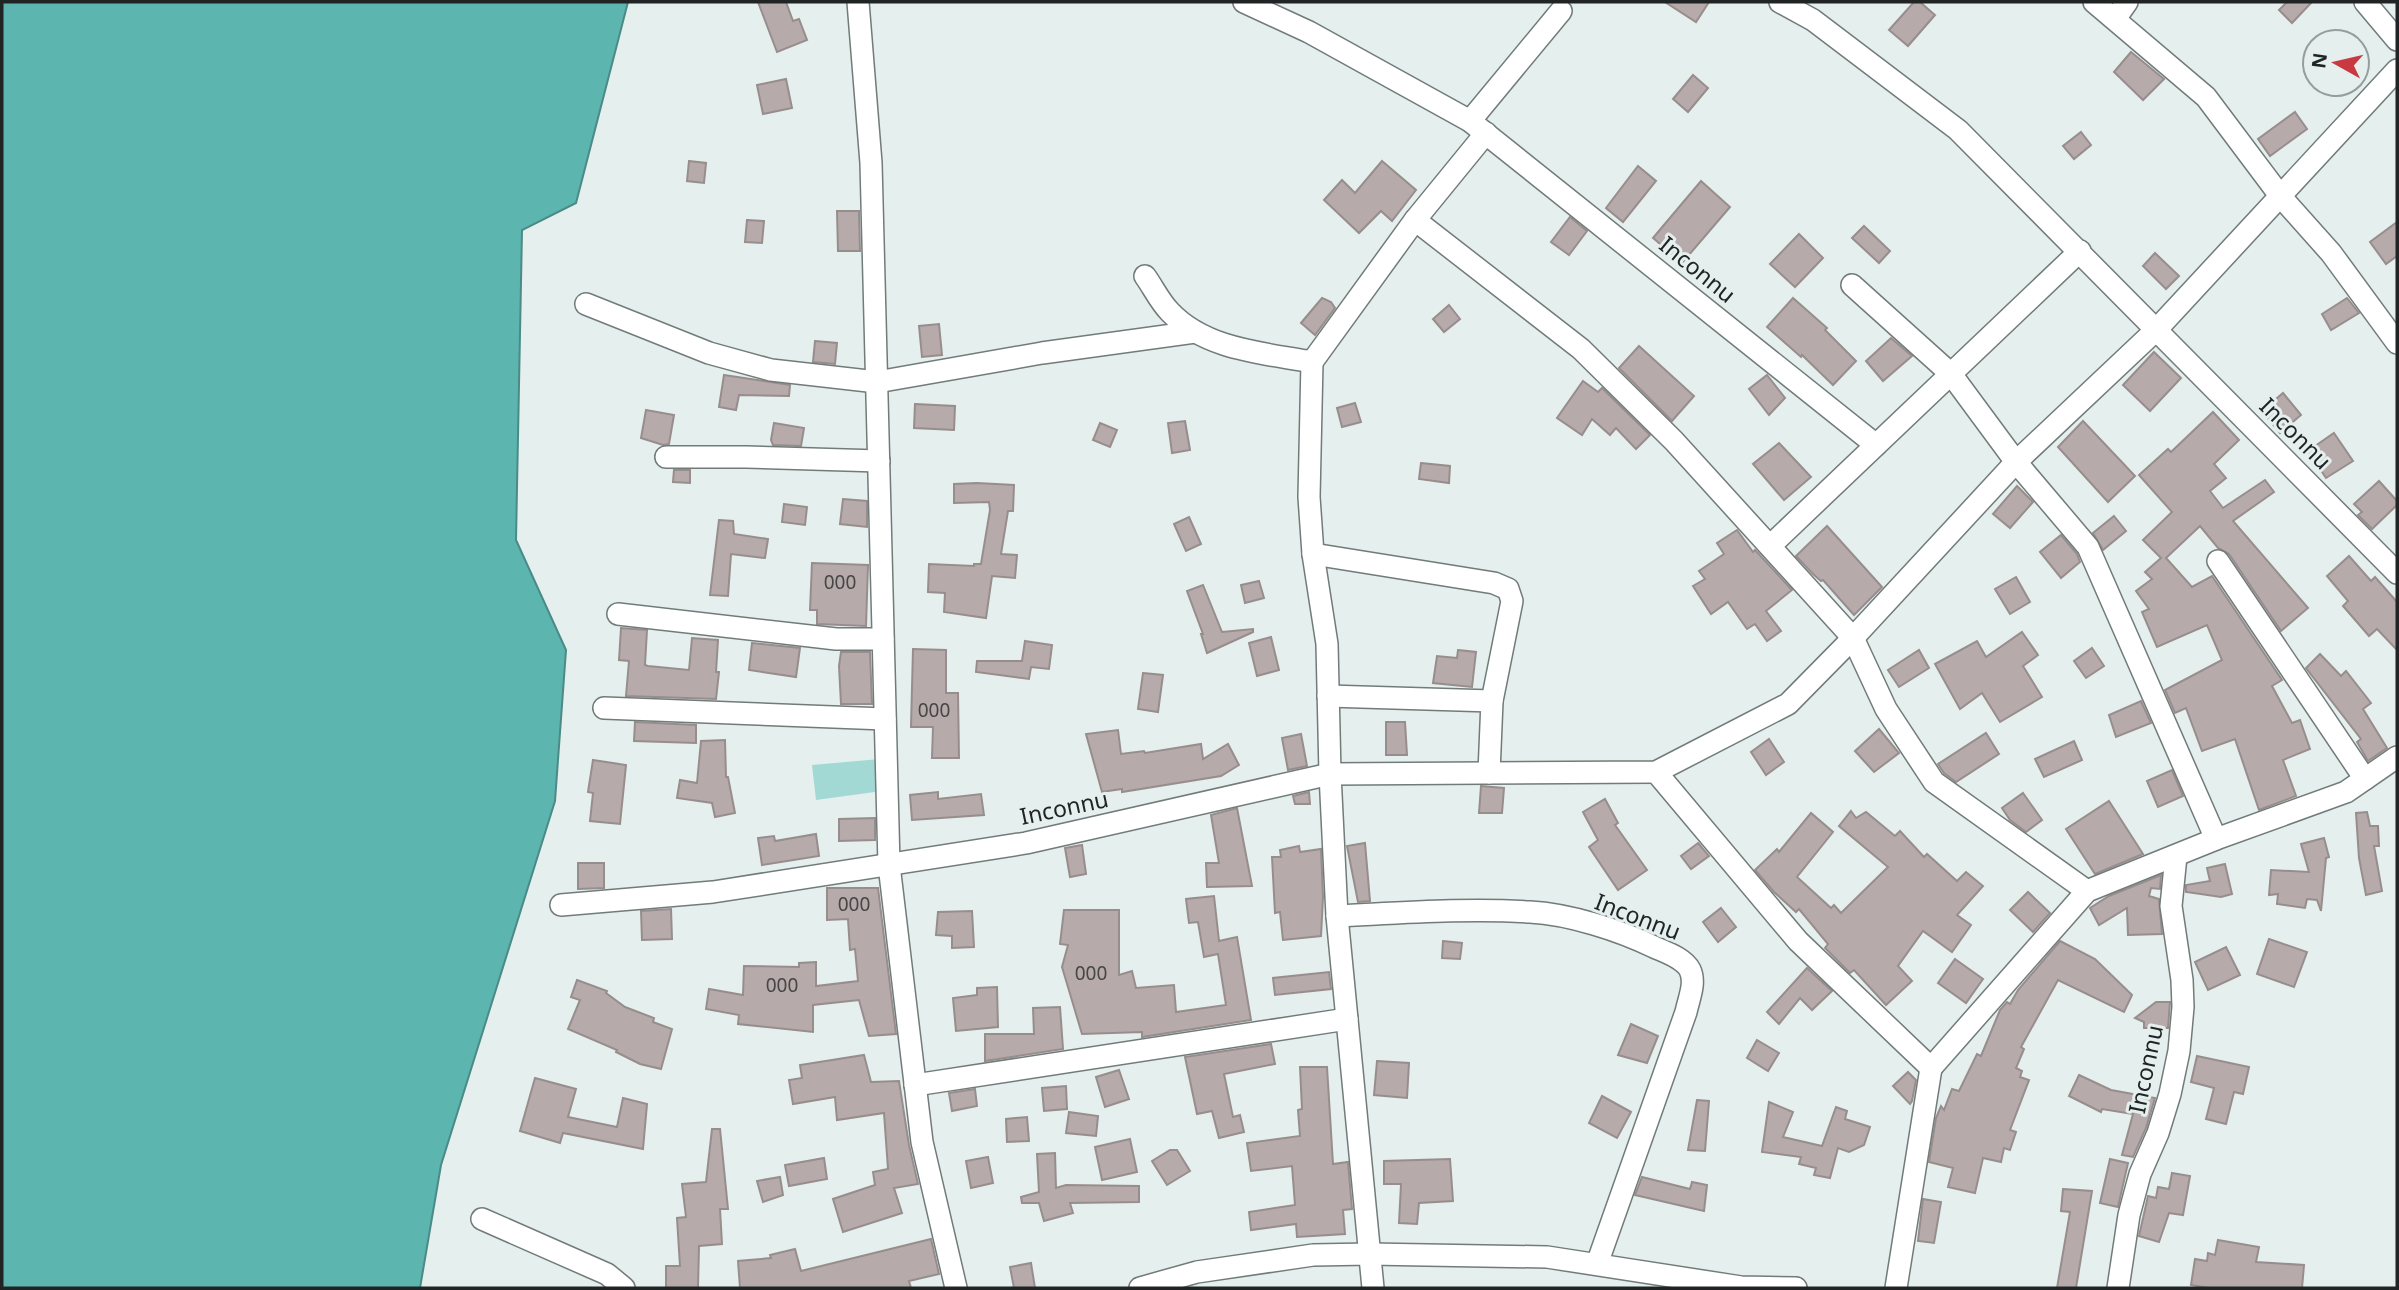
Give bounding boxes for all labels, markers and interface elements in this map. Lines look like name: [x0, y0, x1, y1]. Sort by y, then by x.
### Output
north arrow: [2301, 28, 2371, 98]
text: N: [2305, 51, 2333, 70]
street label: Inconnu: [1653, 228, 1743, 310]
street label: Inconnu: [2253, 390, 2339, 476]
house number: 000: [824, 569, 856, 595]
house number: 000: [918, 697, 950, 723]
street label: Inconnu: [1017, 782, 1111, 832]
street label: Inconnu: [1590, 885, 1686, 947]
house number: 000: [838, 891, 870, 917]
house number: 000: [1075, 960, 1107, 986]
house number: 000: [766, 972, 798, 998]
street label: Inconnu: [2120, 1022, 2170, 1116]

